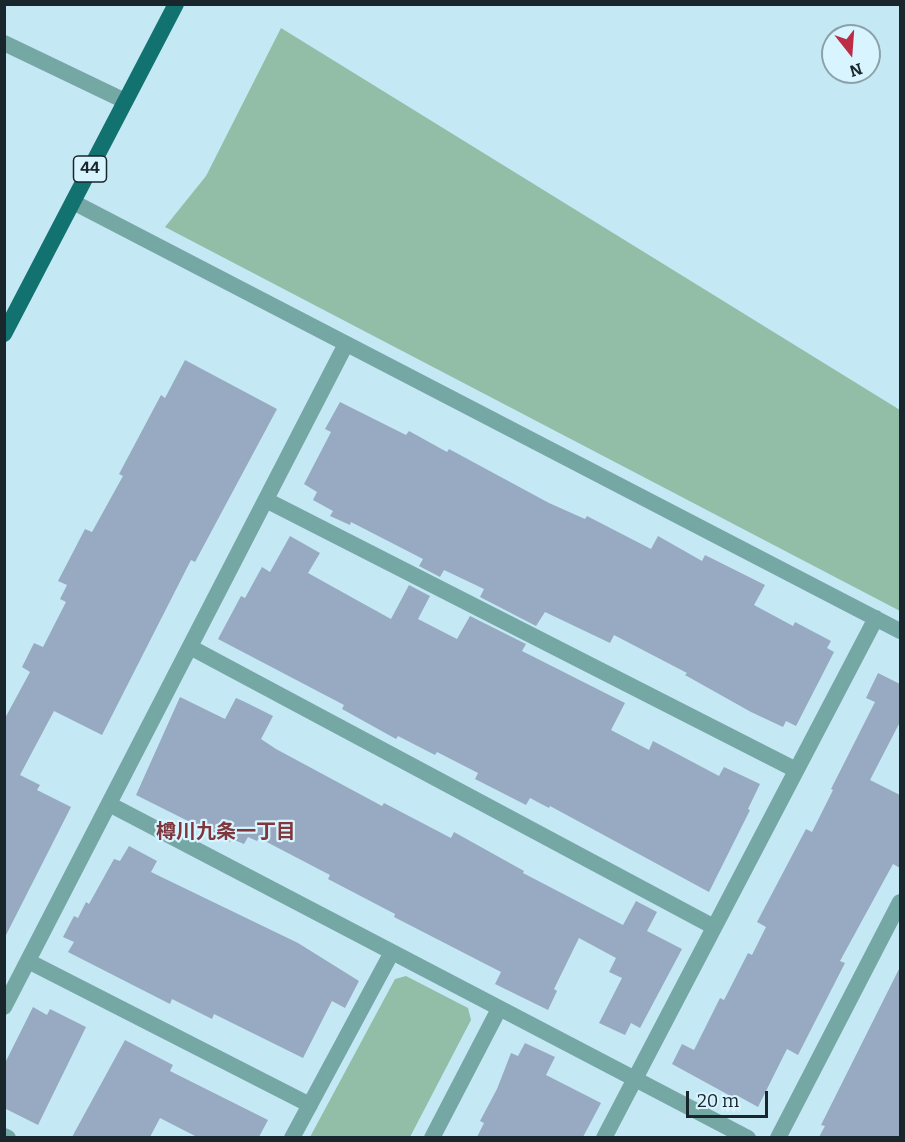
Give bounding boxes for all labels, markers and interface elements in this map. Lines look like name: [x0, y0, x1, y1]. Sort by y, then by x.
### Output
north arrow: [821, 24, 881, 84]
text: N: [847, 59, 865, 81]
road number: 44: [74, 156, 106, 182]
district label: 樽川九条一丁目: [156, 820, 296, 844]
scale bar: [689, 1079, 772, 1117]
text: 20 m: [697, 1090, 739, 1112]

